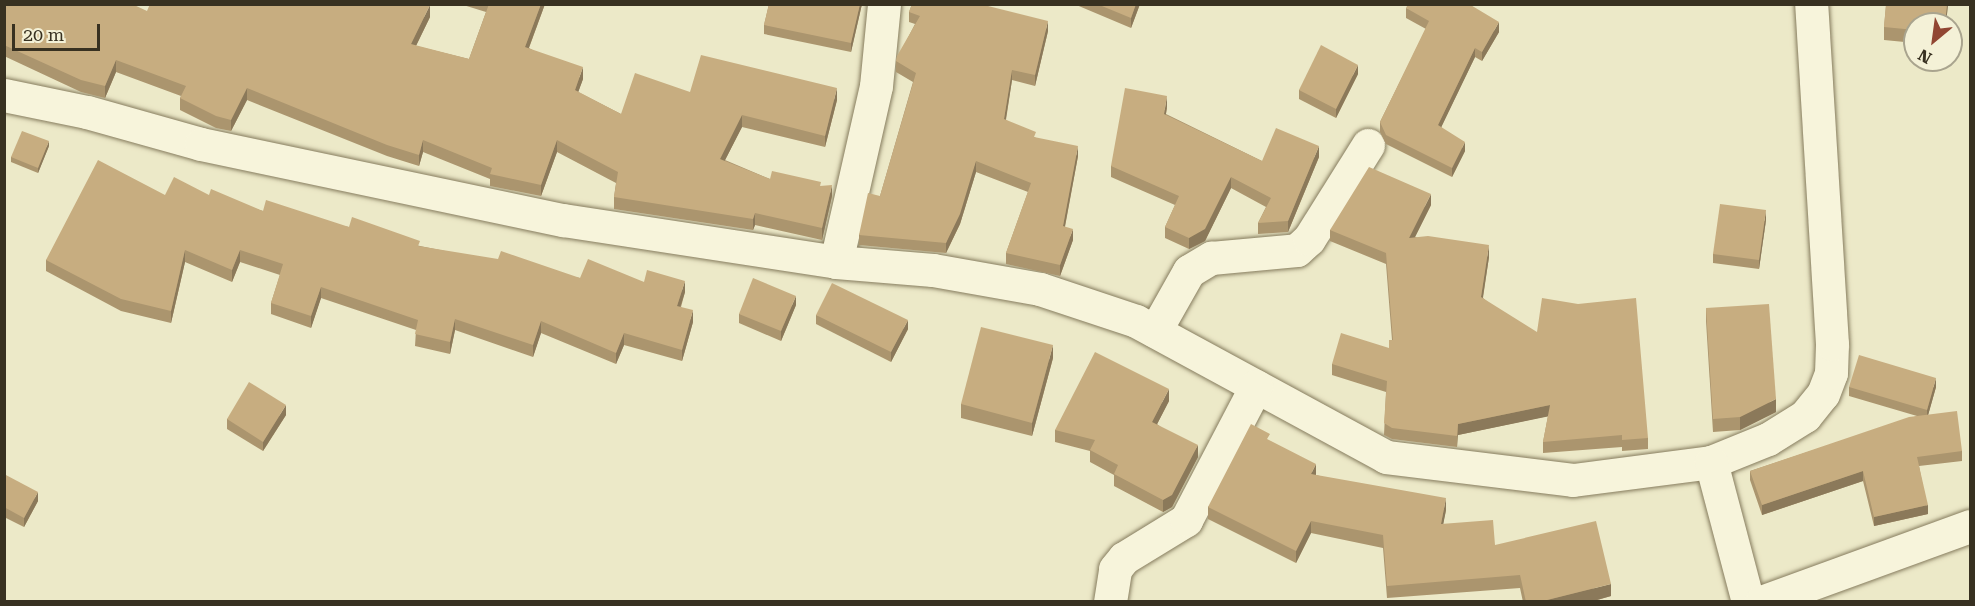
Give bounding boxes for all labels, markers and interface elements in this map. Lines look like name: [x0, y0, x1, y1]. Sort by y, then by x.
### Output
scale bar: [15, 12, 104, 50]
north arrow: [1903, 12, 1963, 72]
text: 20 m: [23, 24, 64, 45]
text: N: [1915, 45, 1935, 68]

